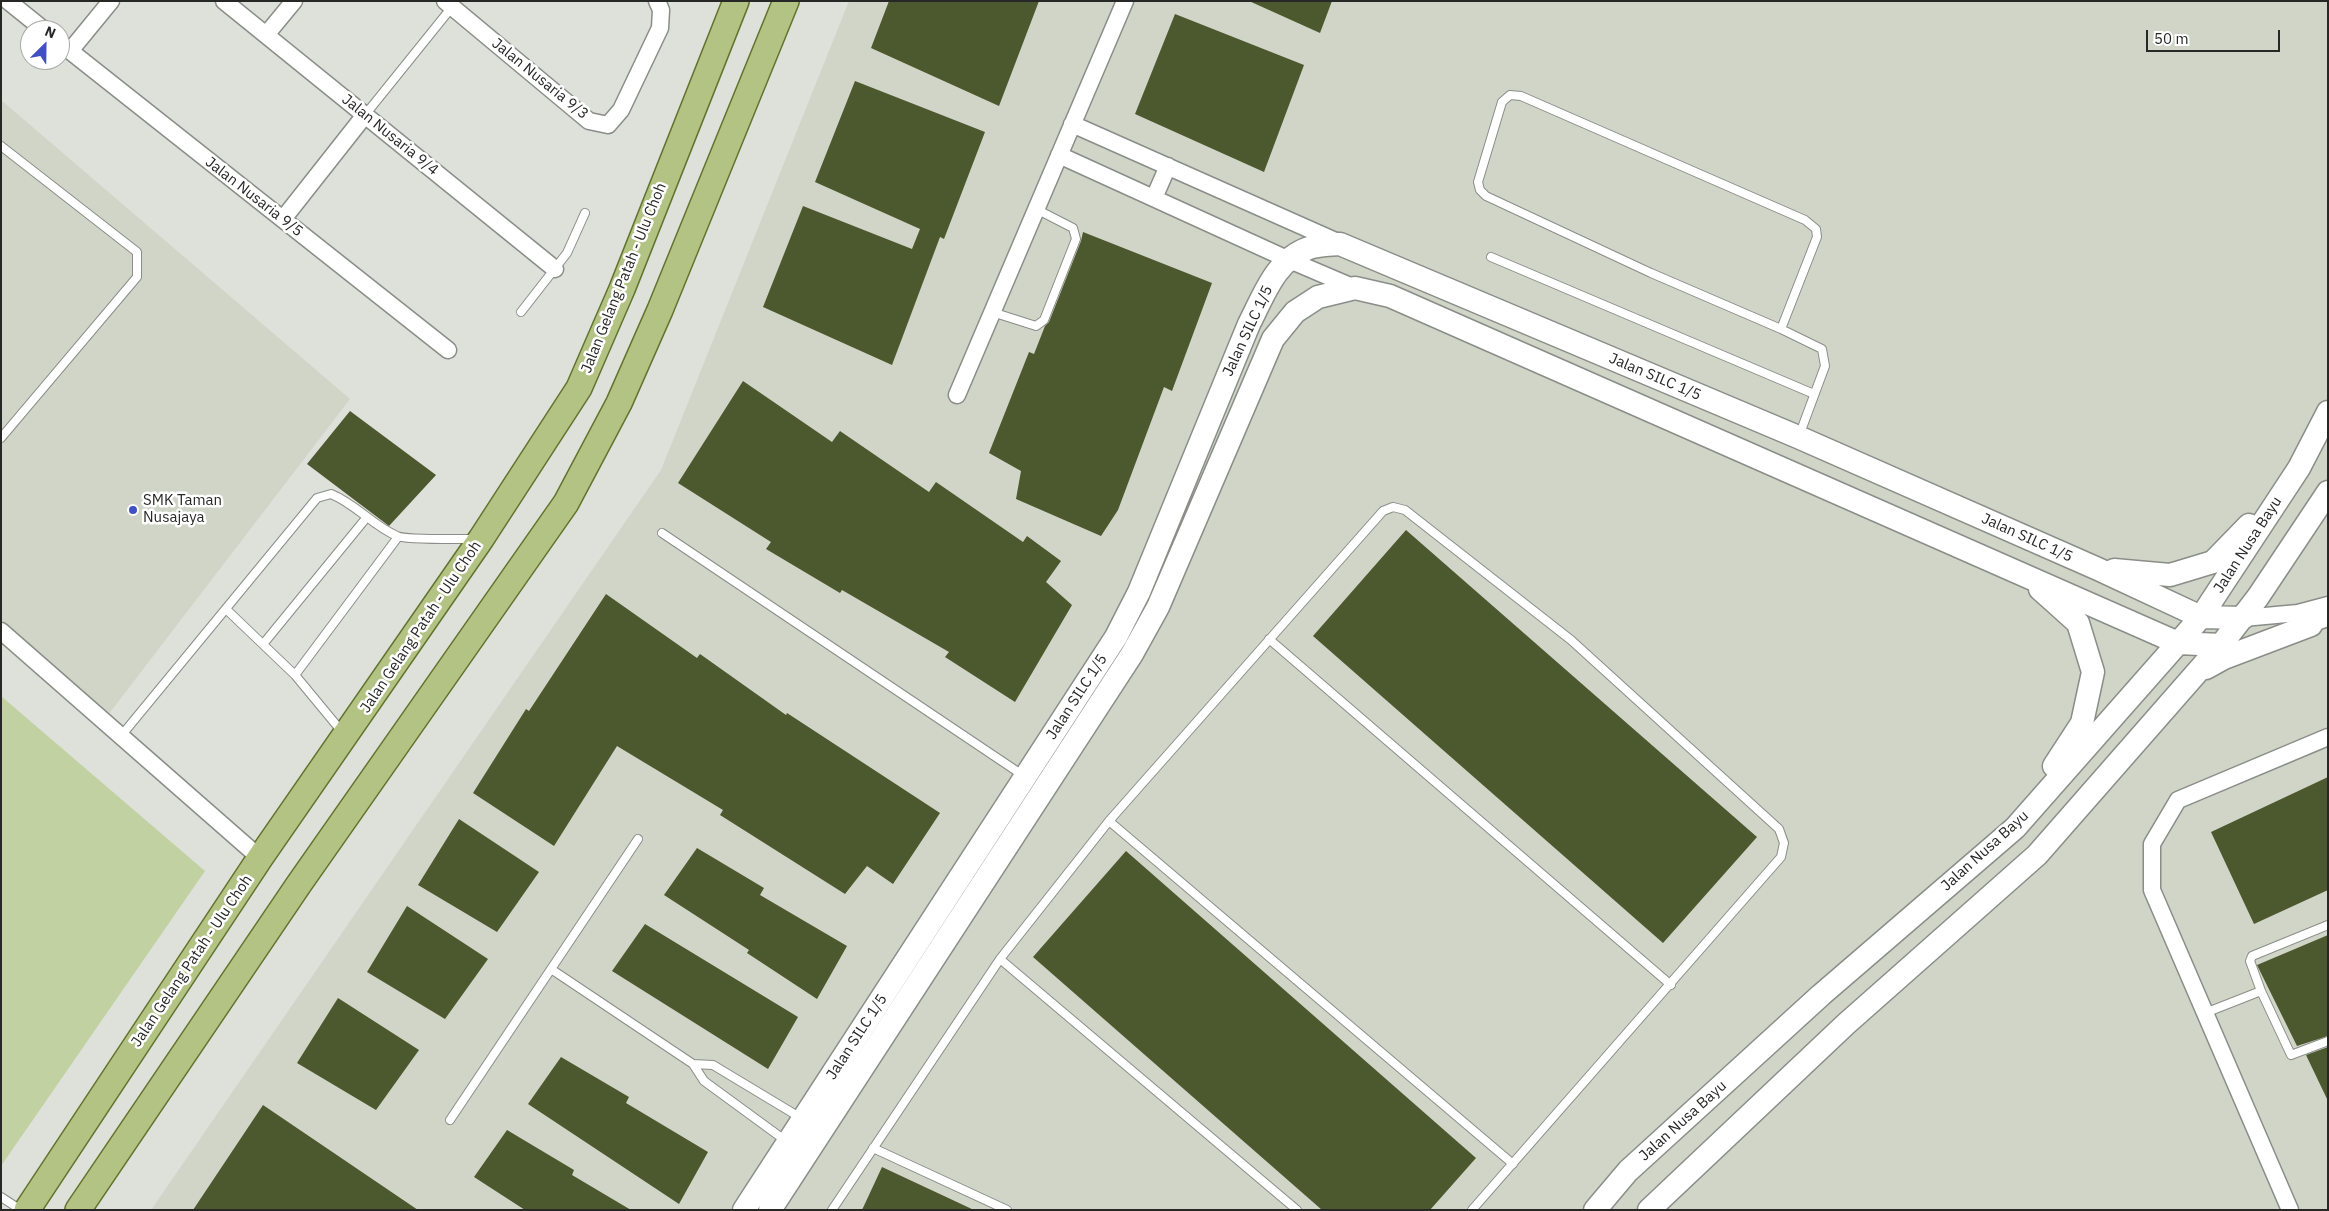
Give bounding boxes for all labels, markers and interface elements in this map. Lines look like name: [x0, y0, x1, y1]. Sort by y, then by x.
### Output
north arrow: [20, 20, 70, 70]
scale bar: [2149, 20, 2283, 52]
text: N: [42, 22, 59, 42]
text: 50 m: [2154, 29, 2189, 48]
street label: Jalan Nusaria 9/3: [488, 35, 592, 123]
street label: Jalan Nusaria 9/4: [338, 91, 442, 179]
street label: Jalan Nusaria 9/5: [202, 153, 306, 241]
street label: Jalan Gelang Patah - Ulu Choh: [578, 180, 670, 376]
street label: Jalan SILC 1/5: [1219, 283, 1277, 379]
street label: Jalan SILC 1/5: [1606, 350, 1704, 404]
place label: SMK Taman Nusajaya: [143, 492, 222, 527]
street label: Jalan Nusa Bayu: [2210, 493, 2286, 597]
marker: SMK Taman Nusajaya: [127, 504, 139, 516]
street label: Jalan SILC 1/5: [1978, 510, 2076, 566]
street label: Jalan Gelang Patah - Ulu Choh: [357, 538, 485, 716]
street label: Jalan SILC 1/5: [1043, 651, 1111, 743]
street label: Jalan Nusa Bayu: [1938, 807, 2032, 895]
street label: Jalan Gelang Patah - Ulu Choh: [128, 872, 256, 1050]
street label: Jalan SILC 1/5: [823, 991, 891, 1083]
street label: Jalan Nusa Bayu: [1636, 1077, 1730, 1165]

